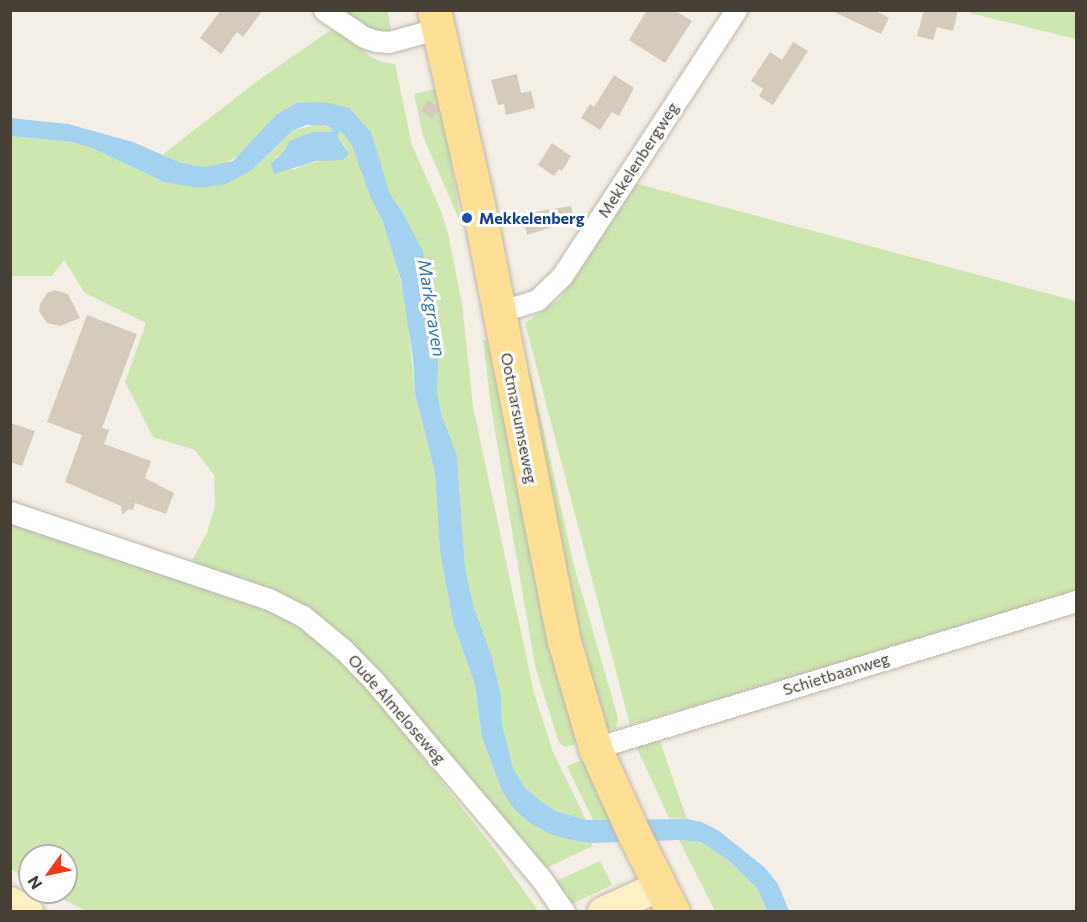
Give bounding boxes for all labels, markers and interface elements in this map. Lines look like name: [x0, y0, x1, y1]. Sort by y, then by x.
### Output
street label: Mekkelenbergweg: [594, 99, 682, 221]
place label: Mekkelenberg: [479, 208, 584, 228]
marker: Mekkelenberg: [460, 211, 474, 225]
water label: Markgraven: [414, 258, 450, 358]
street label: Ootmarsumseweg: [497, 351, 541, 485]
street label: Schietbaanweg: [780, 649, 892, 699]
street label: Oude Almeloseweg: [344, 650, 450, 768]
north arrow: [18, 844, 78, 904]
text: N: [23, 873, 45, 893]

